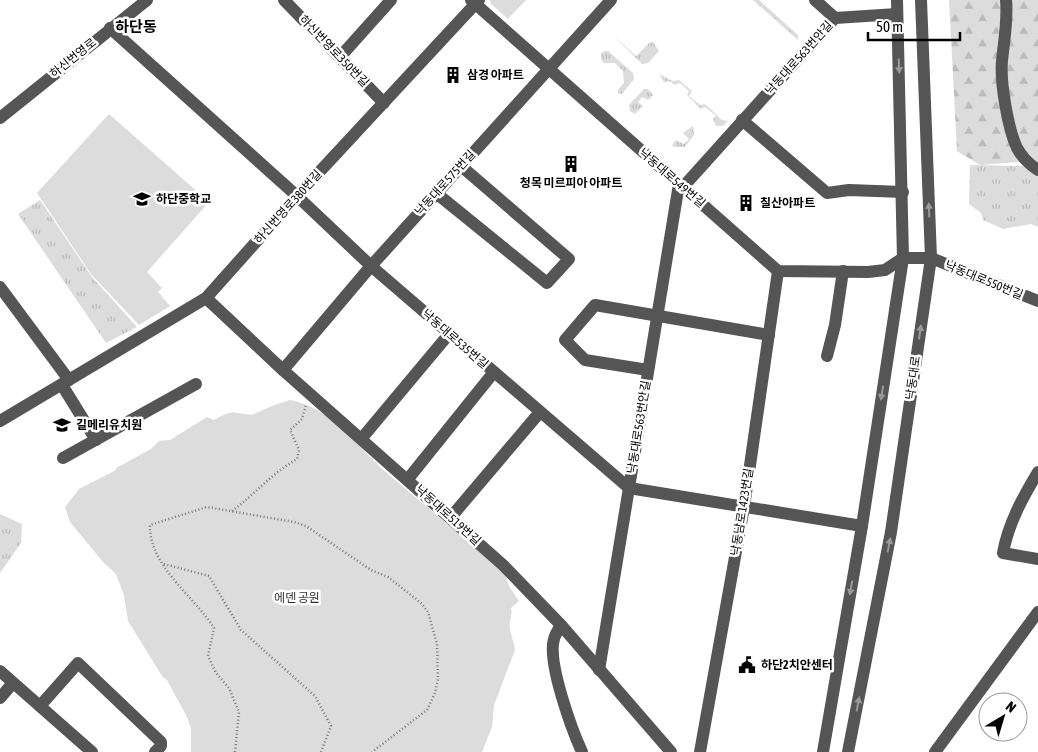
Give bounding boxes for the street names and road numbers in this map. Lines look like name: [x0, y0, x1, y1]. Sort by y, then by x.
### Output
street label: 하신번영로350번길: [296, 12, 372, 90]
street label: 낙동대로563번안길: [762, 18, 836, 98]
street label: 하신번영로: [47, 35, 99, 81]
street label: 낙동대로549번길: [636, 145, 708, 211]
street label: 낙동대로575번길: [412, 147, 478, 219]
street label: 하신번영로380번길: [251, 167, 325, 247]
street label: 낙동대로550번길: [943, 258, 1025, 302]
street label: 낙동대로535번길: [419, 306, 491, 372]
street label: 낙동대로: [903, 355, 923, 401]
street label: 낙동대로563번안길: [625, 379, 653, 475]
street label: 낙동남로1423번길: [728, 467, 756, 557]
street label: 낙동대로519번길: [412, 482, 484, 548]

